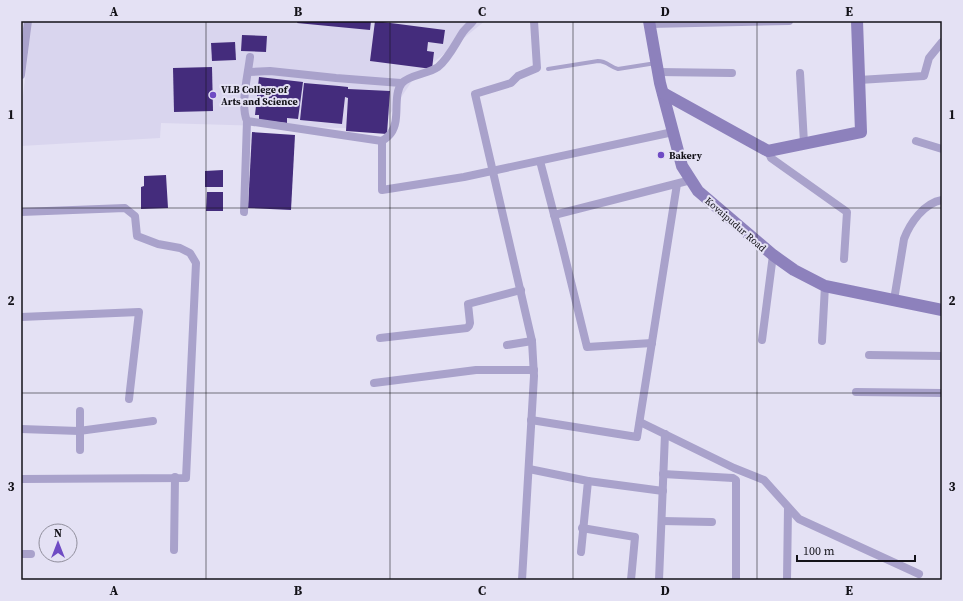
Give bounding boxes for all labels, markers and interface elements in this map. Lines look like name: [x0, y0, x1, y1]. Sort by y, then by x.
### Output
text: A: [110, 3, 119, 20]
text: B: [294, 3, 303, 20]
text: C: [478, 3, 486, 20]
text: D: [660, 3, 670, 20]
text: E: [845, 3, 853, 20]
place label: VLB College of Arts and Science: [221, 83, 298, 108]
marker: VLB College of Arts and Science: [208, 90, 218, 100]
text: 1: [7, 106, 15, 123]
text: 1: [948, 106, 956, 123]
place label: Bakery: [669, 149, 703, 162]
marker: Bakery: [656, 150, 666, 160]
street label: Kovaipudur Road: [702, 194, 769, 255]
text: 2: [7, 292, 15, 309]
text: 2: [948, 292, 956, 309]
text: 3: [7, 478, 15, 495]
text: 3: [948, 478, 956, 495]
north arrow: [38, 523, 78, 563]
text: N: [54, 526, 62, 541]
scale bar: [797, 537, 915, 563]
text: 100 m: [803, 543, 835, 559]
text: A: [110, 582, 119, 599]
text: B: [294, 582, 303, 599]
text: C: [478, 582, 486, 599]
text: D: [660, 582, 670, 599]
text: E: [845, 582, 853, 599]

